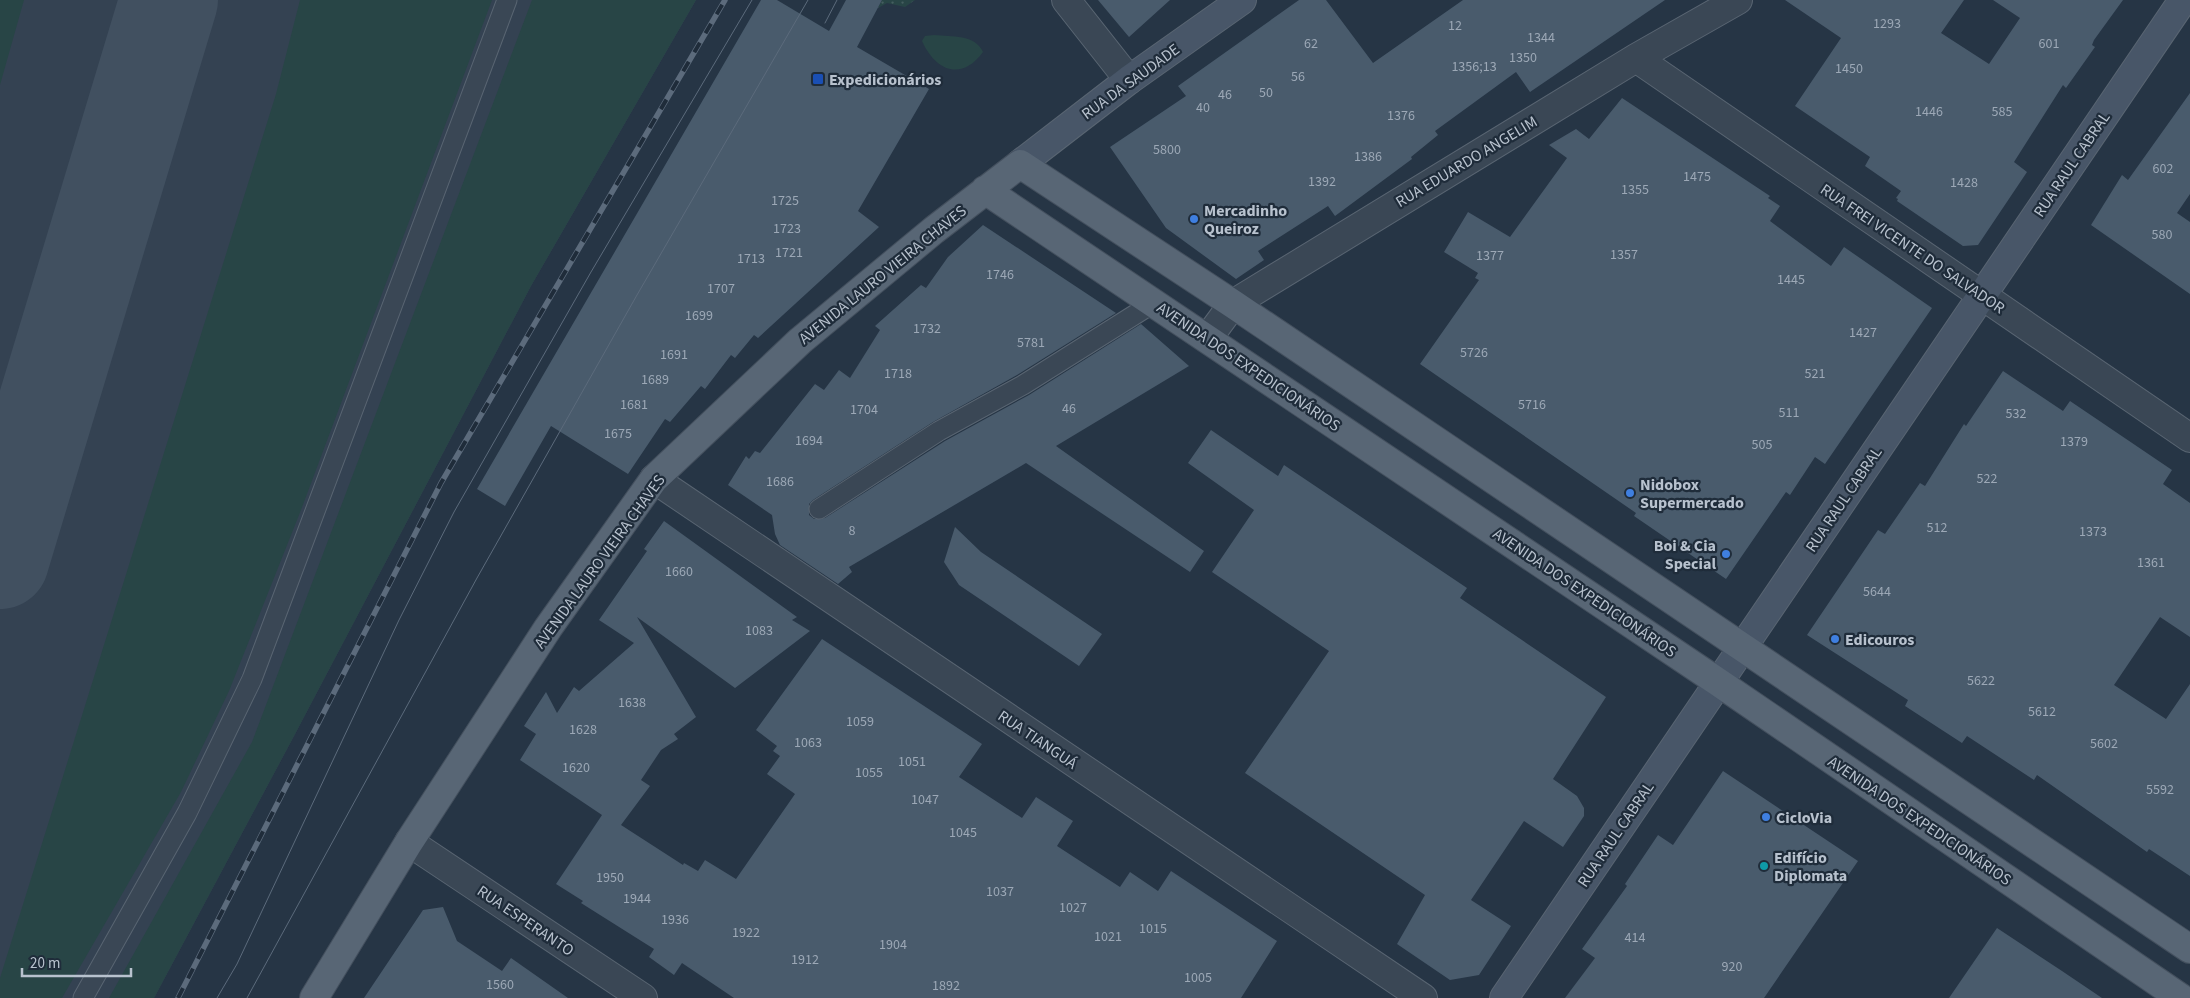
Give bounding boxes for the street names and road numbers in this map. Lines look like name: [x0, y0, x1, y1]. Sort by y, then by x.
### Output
street label: RUA DA SAUDADE: [1077, 39, 1184, 125]
street label: RUA RAUL CABRAL: [2028, 107, 2115, 222]
street label: RUA EDUARDO ANGELIM: [1391, 111, 1542, 213]
street label: RUA FREI VICENTE DO SALVADOR: [1816, 179, 2009, 319]
street label: AVENIDA LAURO VIEIRA CHAVES: [794, 200, 971, 349]
street label: AVENIDA DOS EXPEDICIONÁRIOS: [1152, 297, 1345, 437]
street label: RUA RAUL CABRAL: [1800, 442, 1887, 557]
street label: AVENIDA LAURO VIEIRA CHAVES: [529, 470, 670, 653]
street label: AVENIDA DOS EXPEDICIONÁRIOS: [1488, 523, 1681, 663]
street label: RUA TIANGUÁ: [993, 705, 1082, 775]
street label: AVENIDA DOS EXPEDICIONÁRIOS: [1823, 751, 2016, 891]
street label: RUA RAUL CABRAL: [1572, 777, 1659, 892]
street label: RUA ESPERANTO: [473, 880, 578, 961]

